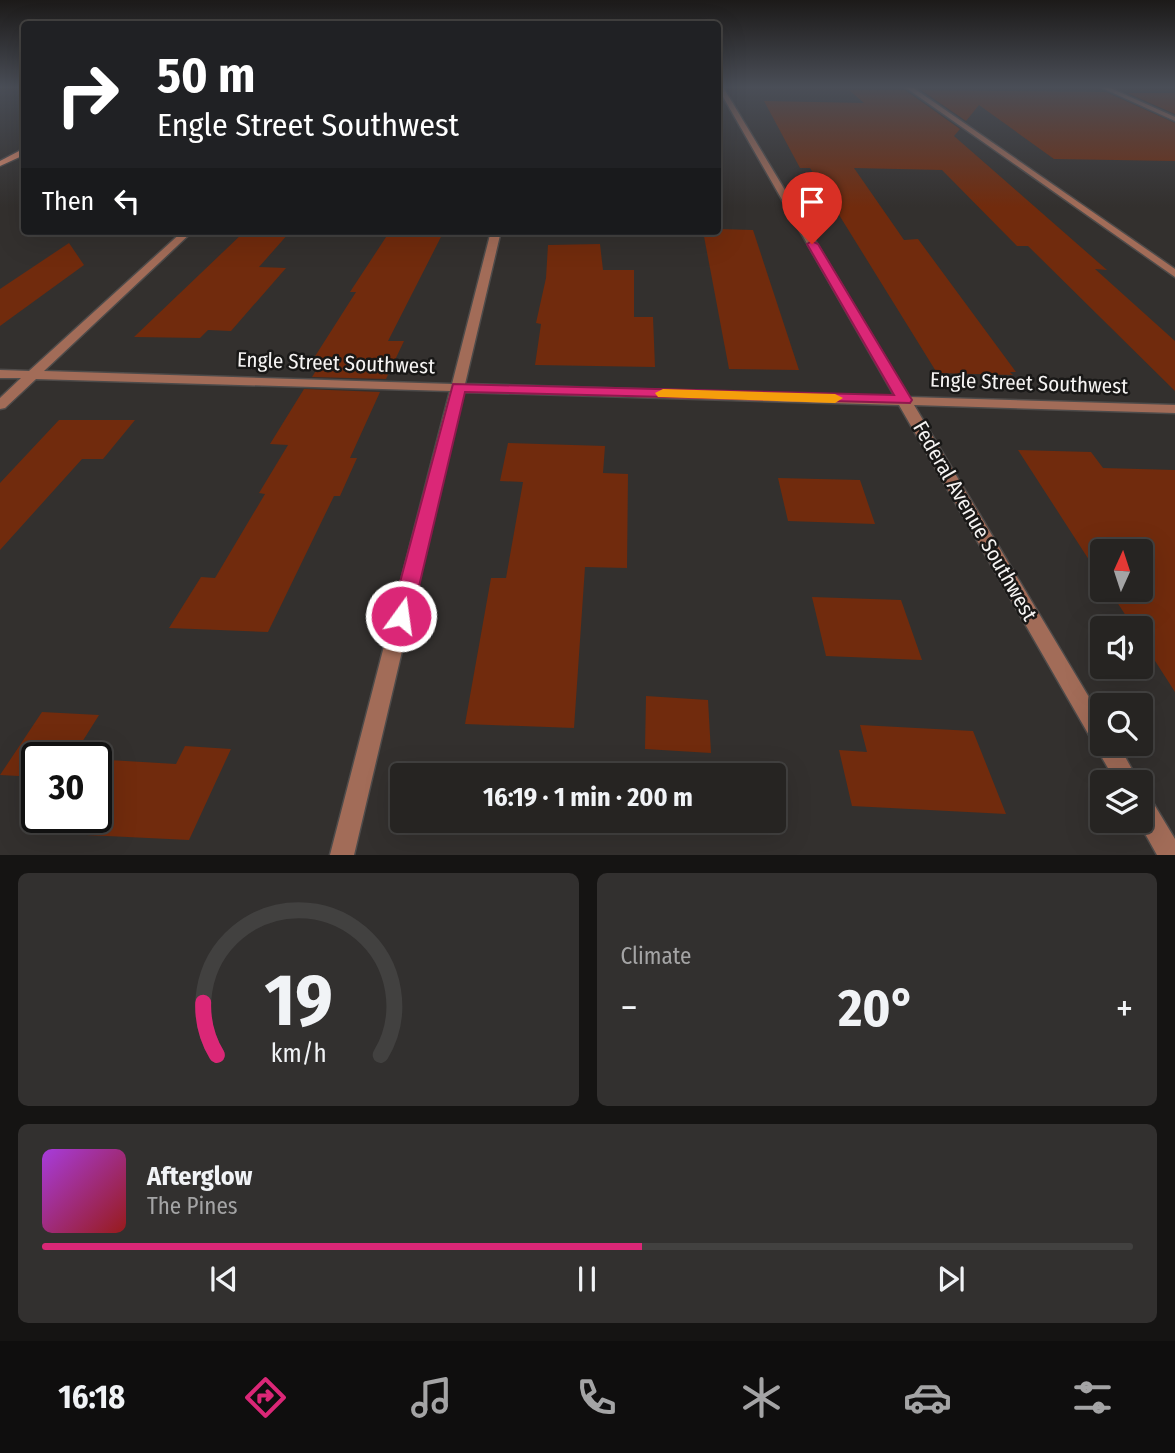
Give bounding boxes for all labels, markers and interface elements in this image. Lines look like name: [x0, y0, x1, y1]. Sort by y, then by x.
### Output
text: 50 m: [157, 46, 255, 105]
icon: right: [42, 49, 133, 140]
text: Engle Street Southwest: [157, 106, 459, 144]
pin: [782, 172, 842, 244]
icon: left: [108, 182, 146, 220]
icon: arrive: [793, 183, 831, 221]
text: Then: [42, 186, 94, 217]
street label: Engle Street Southwest: [236, 347, 436, 379]
street label: Engle Street Southwest: [929, 367, 1129, 399]
street label: Federal Avenue Southwest: [907, 417, 1043, 626]
north arrow: [1090, 539, 1153, 602]
map controls: [1090, 539, 1153, 833]
position arrow: [364, 579, 438, 653]
button: sound: [1090, 616, 1153, 679]
button: search: [1090, 693, 1153, 756]
speed limit sign: 30: [21, 742, 112, 833]
button: layers: [1090, 770, 1153, 833]
text: 16:19 · 1 min · 200 m: [483, 782, 693, 813]
text: Climate: [621, 942, 691, 970]
text: 19: [264, 958, 332, 1045]
text: 20°: [838, 977, 915, 1040]
text: −: [621, 985, 638, 1031]
text: +: [1116, 985, 1133, 1031]
text: km/h: [270, 1039, 326, 1069]
text: Afterglow: [147, 1161, 252, 1192]
text: The Pines: [147, 1192, 238, 1220]
icon: previous: [205, 1260, 243, 1298]
icon: pause: [568, 1260, 606, 1298]
icon: next: [932, 1260, 970, 1298]
icon: directions: [241, 1373, 290, 1422]
icon: music: [407, 1373, 456, 1422]
icon: phone: [572, 1373, 621, 1422]
icon: climate: [737, 1373, 786, 1422]
icon: car: [903, 1373, 952, 1422]
icon: filters: [1068, 1373, 1117, 1422]
text: 16:18: [58, 1378, 125, 1416]

